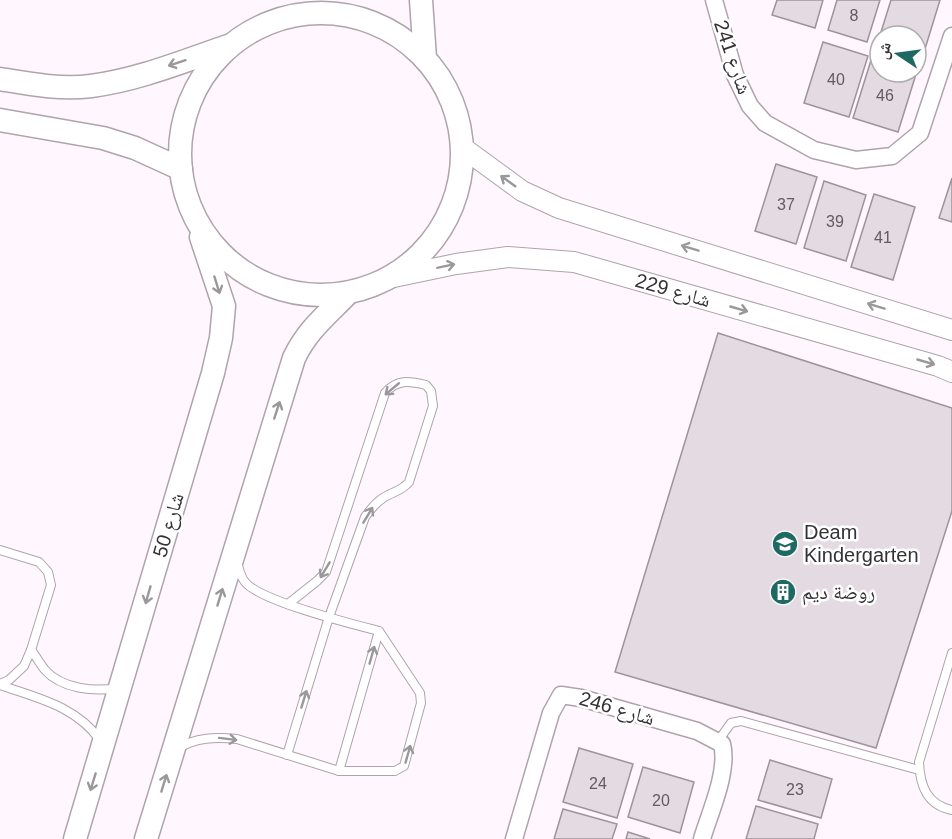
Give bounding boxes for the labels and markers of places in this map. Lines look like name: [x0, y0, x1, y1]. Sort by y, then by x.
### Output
place label: Deam Kindergarten: [804, 521, 919, 566]
school or university icon: Deam Kindergarten: [770, 529, 800, 559]
building icon: روضة ديم: [768, 577, 798, 607]
place label: روضة ديم: [802, 581, 875, 606]

